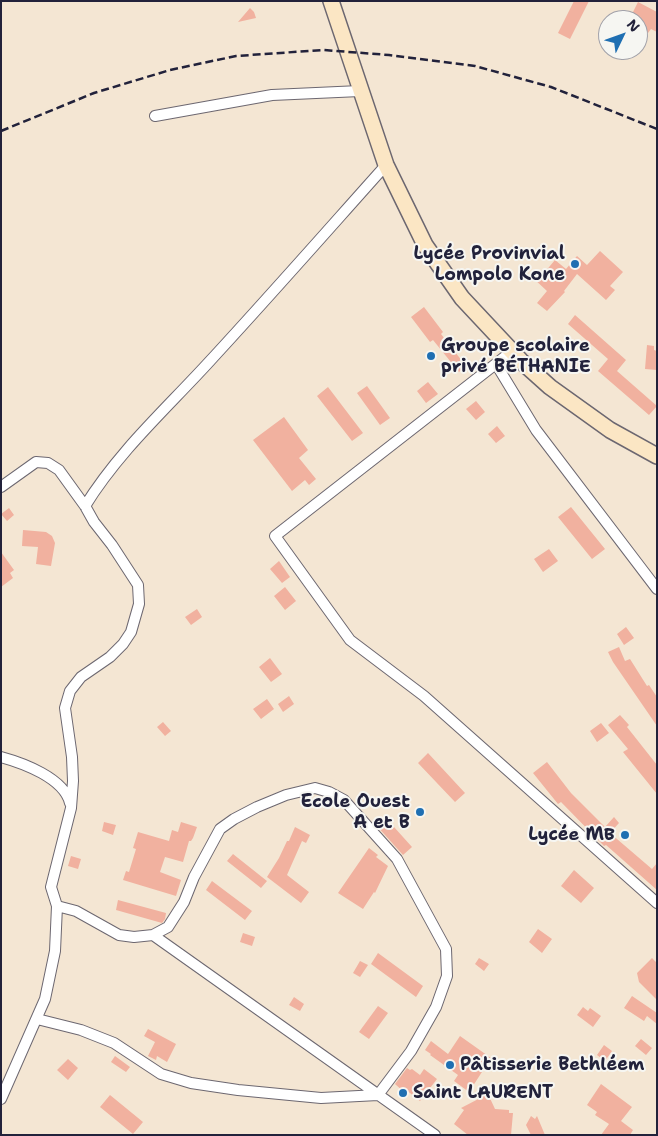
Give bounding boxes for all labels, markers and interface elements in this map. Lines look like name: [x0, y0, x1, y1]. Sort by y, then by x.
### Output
north arrow: [598, 10, 648, 60]
text: N: [623, 15, 644, 36]
place label: Lycée Provinvial Lompolo Kone: [414, 243, 565, 286]
marker: Lycée Provinvial Lompolo Kone: [569, 258, 581, 270]
place label: Groupe scolaire privé BÉTHANIE: [441, 335, 591, 378]
marker: Groupe scolaire privé BÉTHANIE: [425, 350, 437, 362]
place label: Ecole Ouest A et B: [301, 791, 410, 834]
marker: Ecole Ouest A et B: [414, 806, 426, 818]
place label: Lycée MB: [528, 824, 615, 846]
marker: Lycée MB: [619, 829, 631, 841]
place label: Pâtisserie Bethléem: [460, 1054, 644, 1076]
marker: Pâtisserie Bethléem: [444, 1059, 456, 1071]
place label: Saint LAURENT: [413, 1082, 553, 1104]
marker: Saint LAURENT: [397, 1087, 409, 1099]

